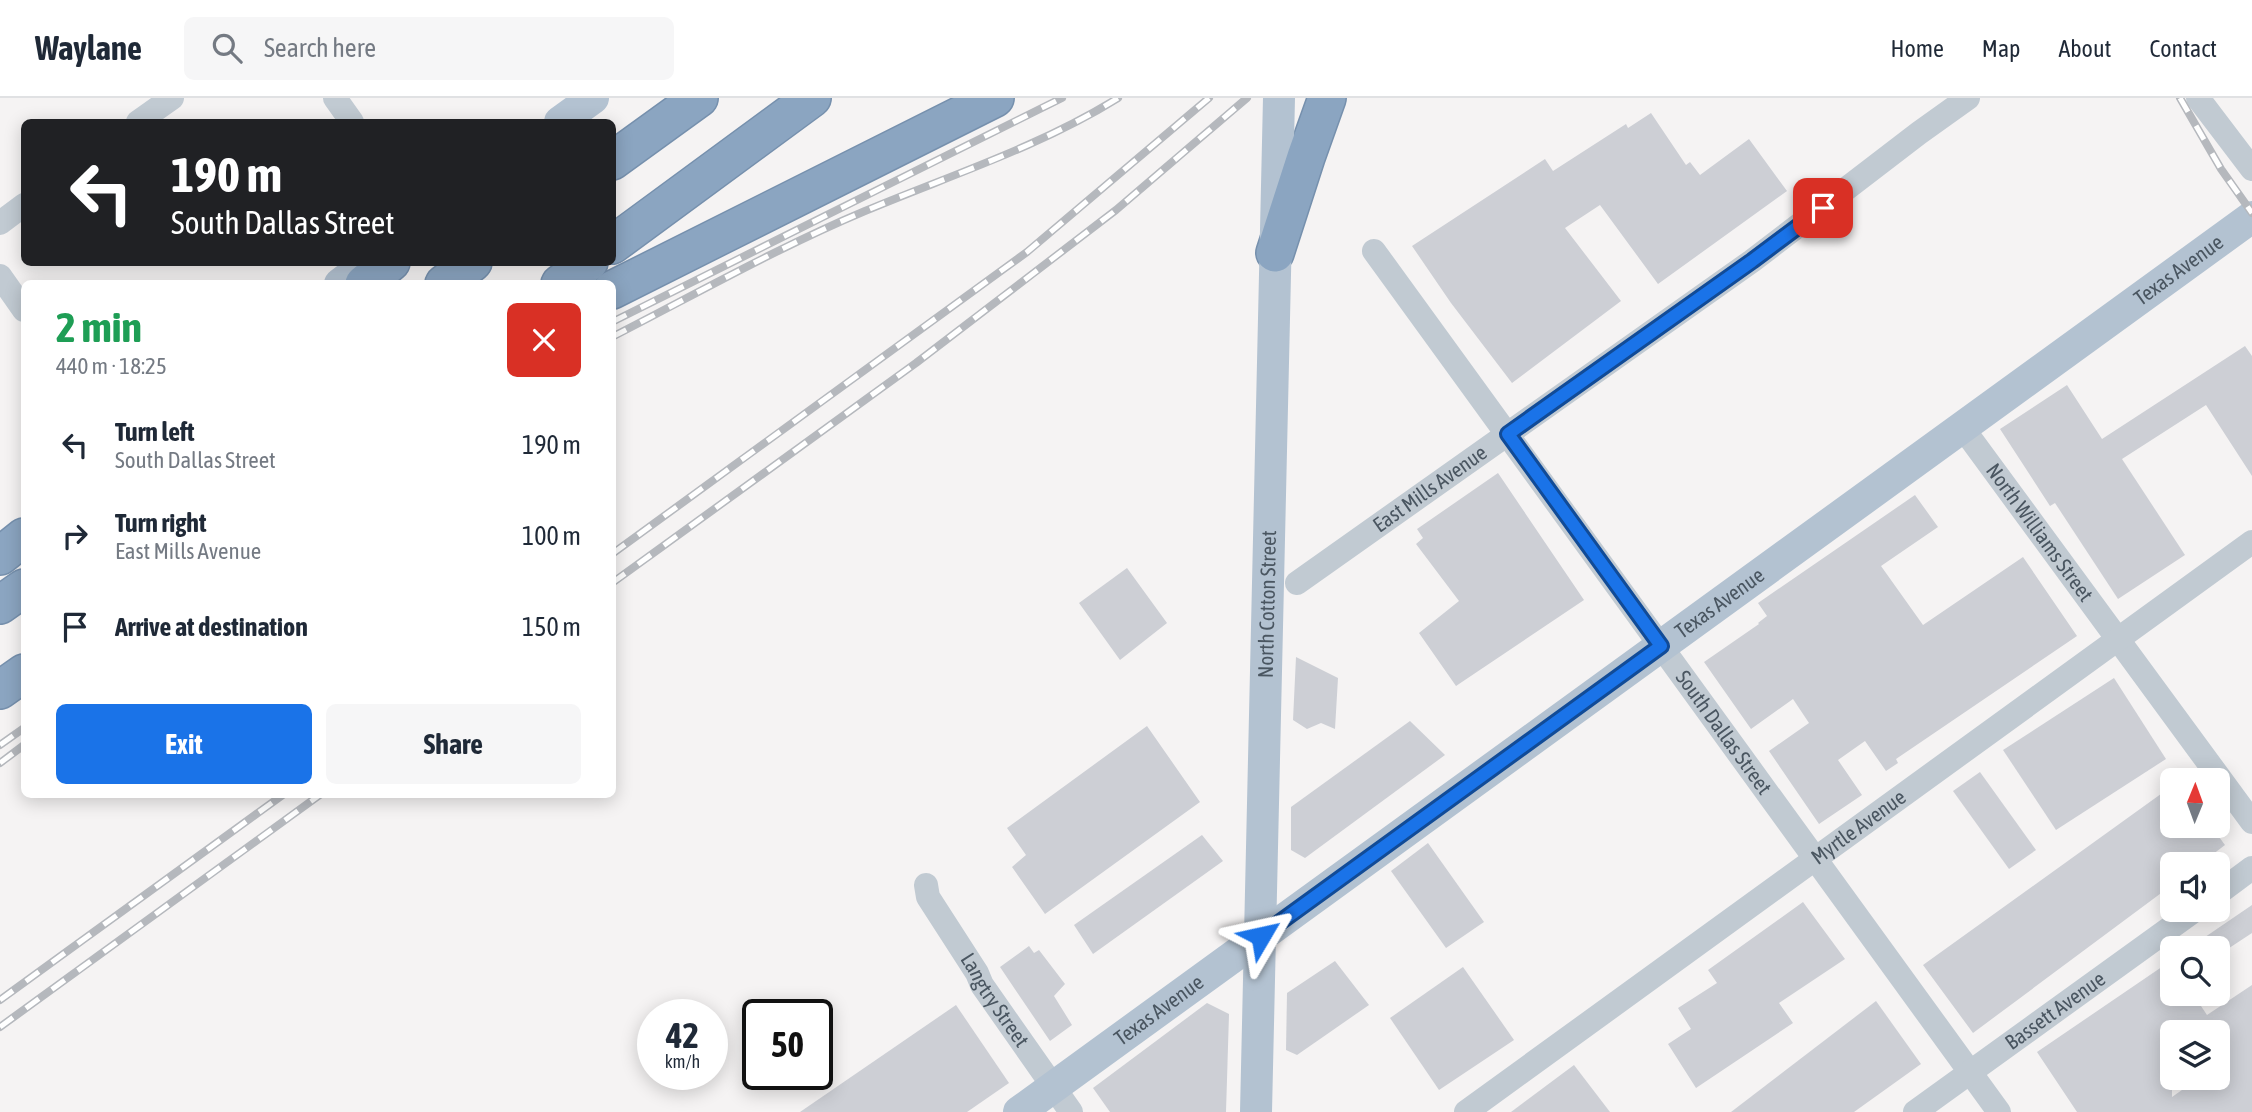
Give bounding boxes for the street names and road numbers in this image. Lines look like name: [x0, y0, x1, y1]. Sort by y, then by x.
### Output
street label: Texas Avenue: [2129, 229, 2227, 310]
street label: East Mills Avenue: [1368, 440, 1491, 536]
street label: North Williams Street: [1982, 458, 2099, 606]
street label: North Cotton Street: [1253, 530, 1280, 678]
street label: Texas Avenue: [1670, 562, 1768, 643]
street label: South Dallas Street: [1671, 665, 1777, 798]
street label: Myrtle Avenue: [1806, 784, 1910, 869]
street label: Langtry Street: [956, 948, 1035, 1051]
street label: Bassett Avenue: [2000, 966, 2109, 1054]
street label: Texas Avenue: [1109, 969, 1208, 1050]

